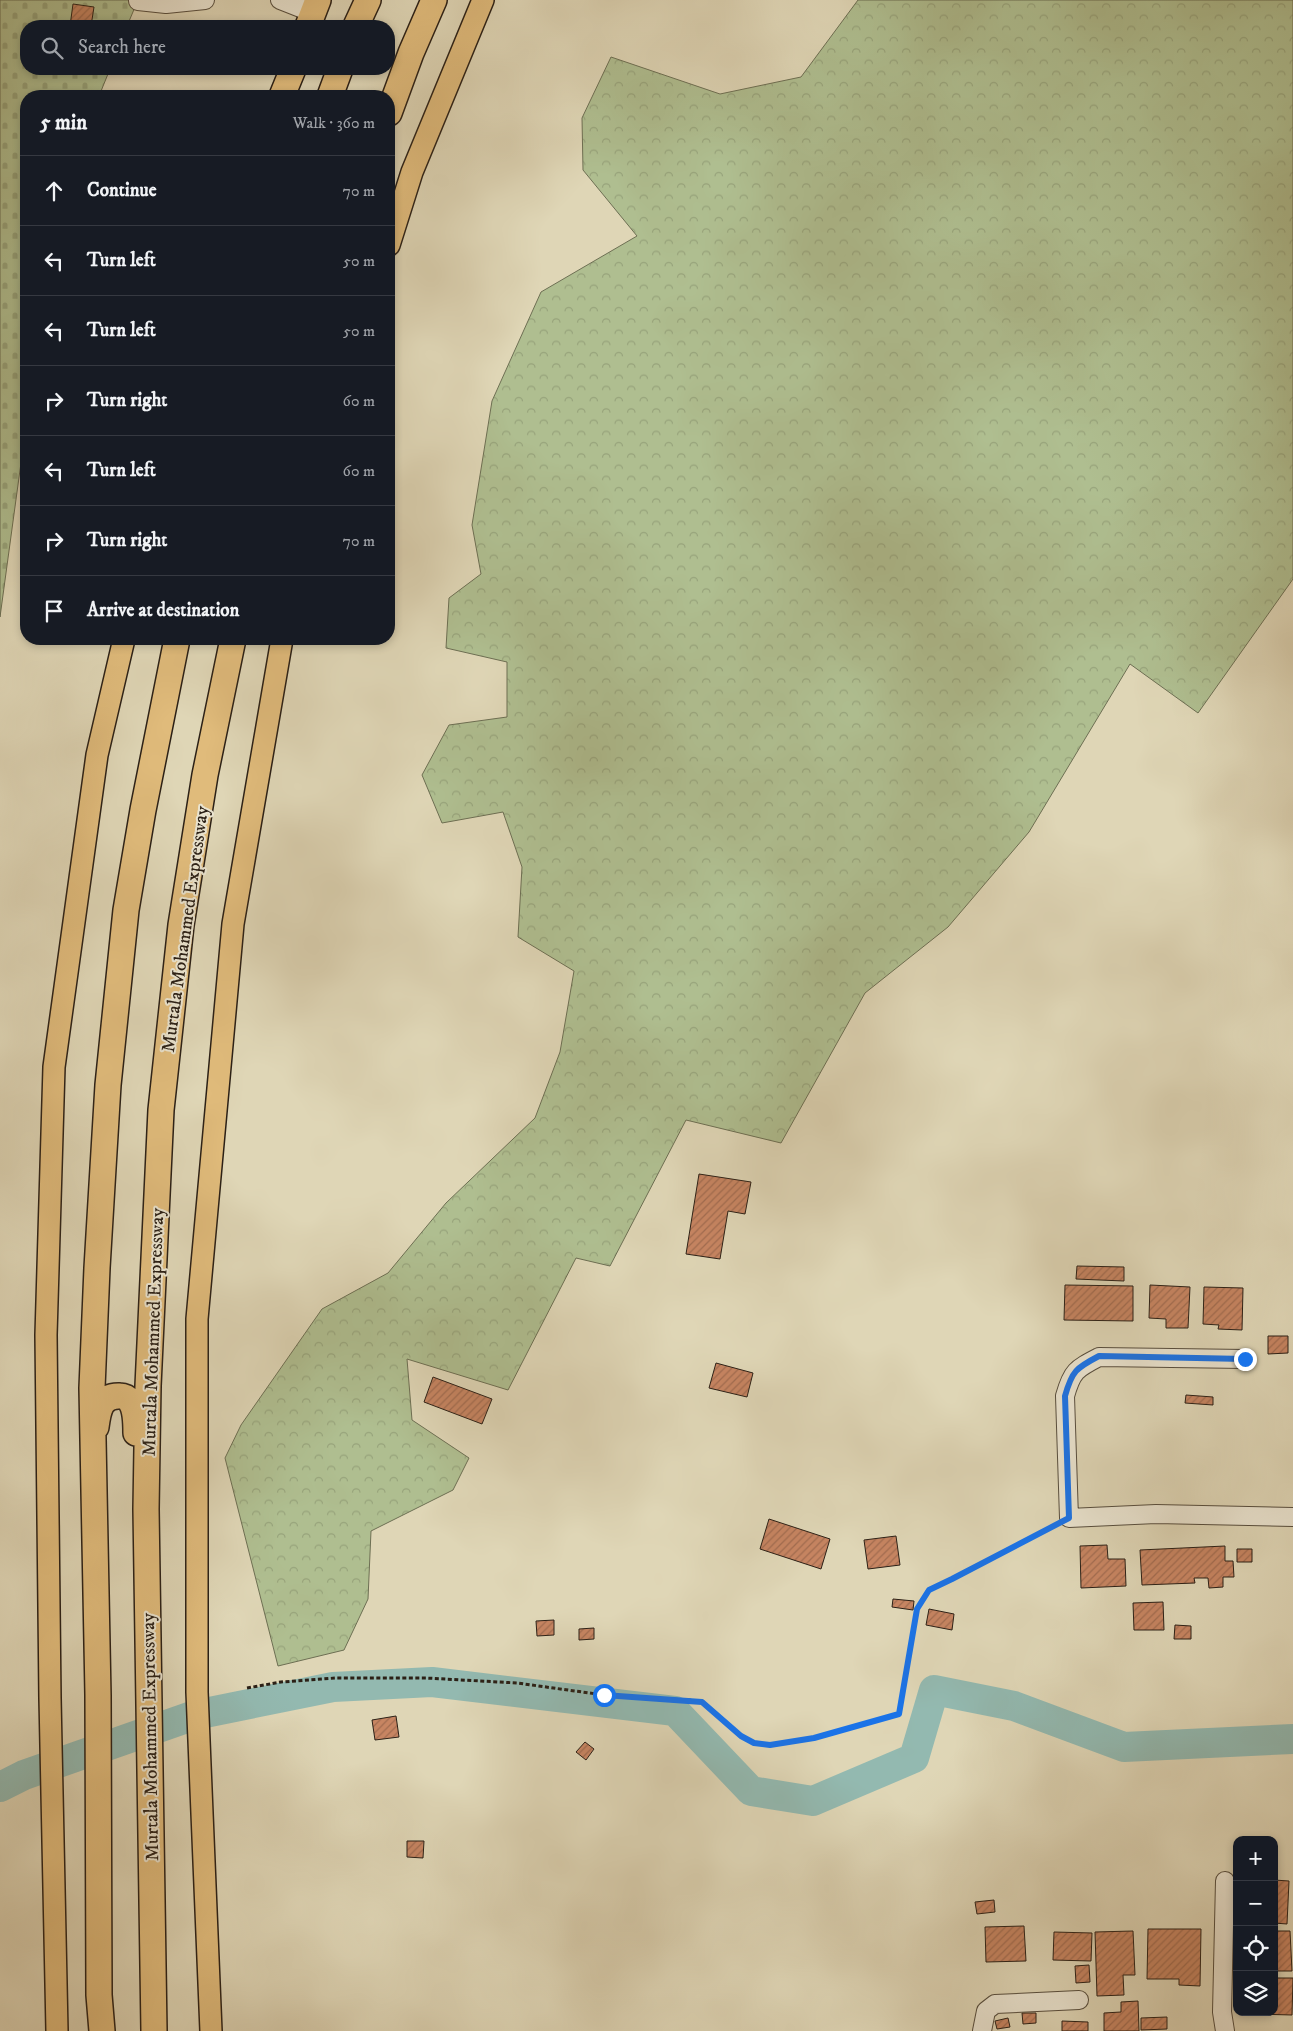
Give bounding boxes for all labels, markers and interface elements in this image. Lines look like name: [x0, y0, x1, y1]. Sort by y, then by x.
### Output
search box: [20, 20, 395, 75]
icon: search: [38, 34, 66, 62]
text: Search here: [78, 36, 166, 59]
text: 5 min: [40, 110, 87, 136]
text: Walk · 360 m: [293, 113, 375, 133]
icon: ahead: [40, 177, 68, 205]
text: Continue: [87, 179, 157, 202]
text: 70 m: [343, 181, 375, 201]
icon: left: [40, 247, 68, 275]
text: Turn left: [87, 249, 156, 272]
text: 50 m: [343, 251, 375, 271]
icon: left: [40, 317, 68, 345]
text: Turn left: [87, 319, 156, 342]
text: 50 m: [343, 321, 375, 341]
icon: right: [40, 387, 68, 415]
text: Turn right: [87, 389, 167, 412]
text: 60 m: [343, 391, 375, 411]
icon: left: [40, 457, 68, 485]
text: Turn left: [87, 459, 156, 482]
text: 60 m: [343, 461, 375, 481]
icon: right: [40, 527, 68, 555]
text: Turn right: [87, 529, 167, 552]
text: 70 m: [343, 531, 375, 551]
icon: arrive: [40, 597, 68, 625]
text: Arrive at destination: [87, 599, 239, 622]
street label: Murtala Mohammed Expressway: [157, 804, 214, 1054]
street label: Murtala Mohammed Expressway: [138, 1206, 169, 1457]
route end: [1234, 1348, 1257, 1371]
street label: Murtala Mohammed Expressway: [137, 1612, 164, 1861]
route start: [593, 1684, 616, 1707]
map controls: [1233, 1836, 1278, 2016]
button: +: [1233, 1836, 1278, 1881]
button: −: [1233, 1881, 1278, 1926]
button: locate: [1233, 1926, 1278, 1971]
button: layers: [1233, 1971, 1278, 2016]

